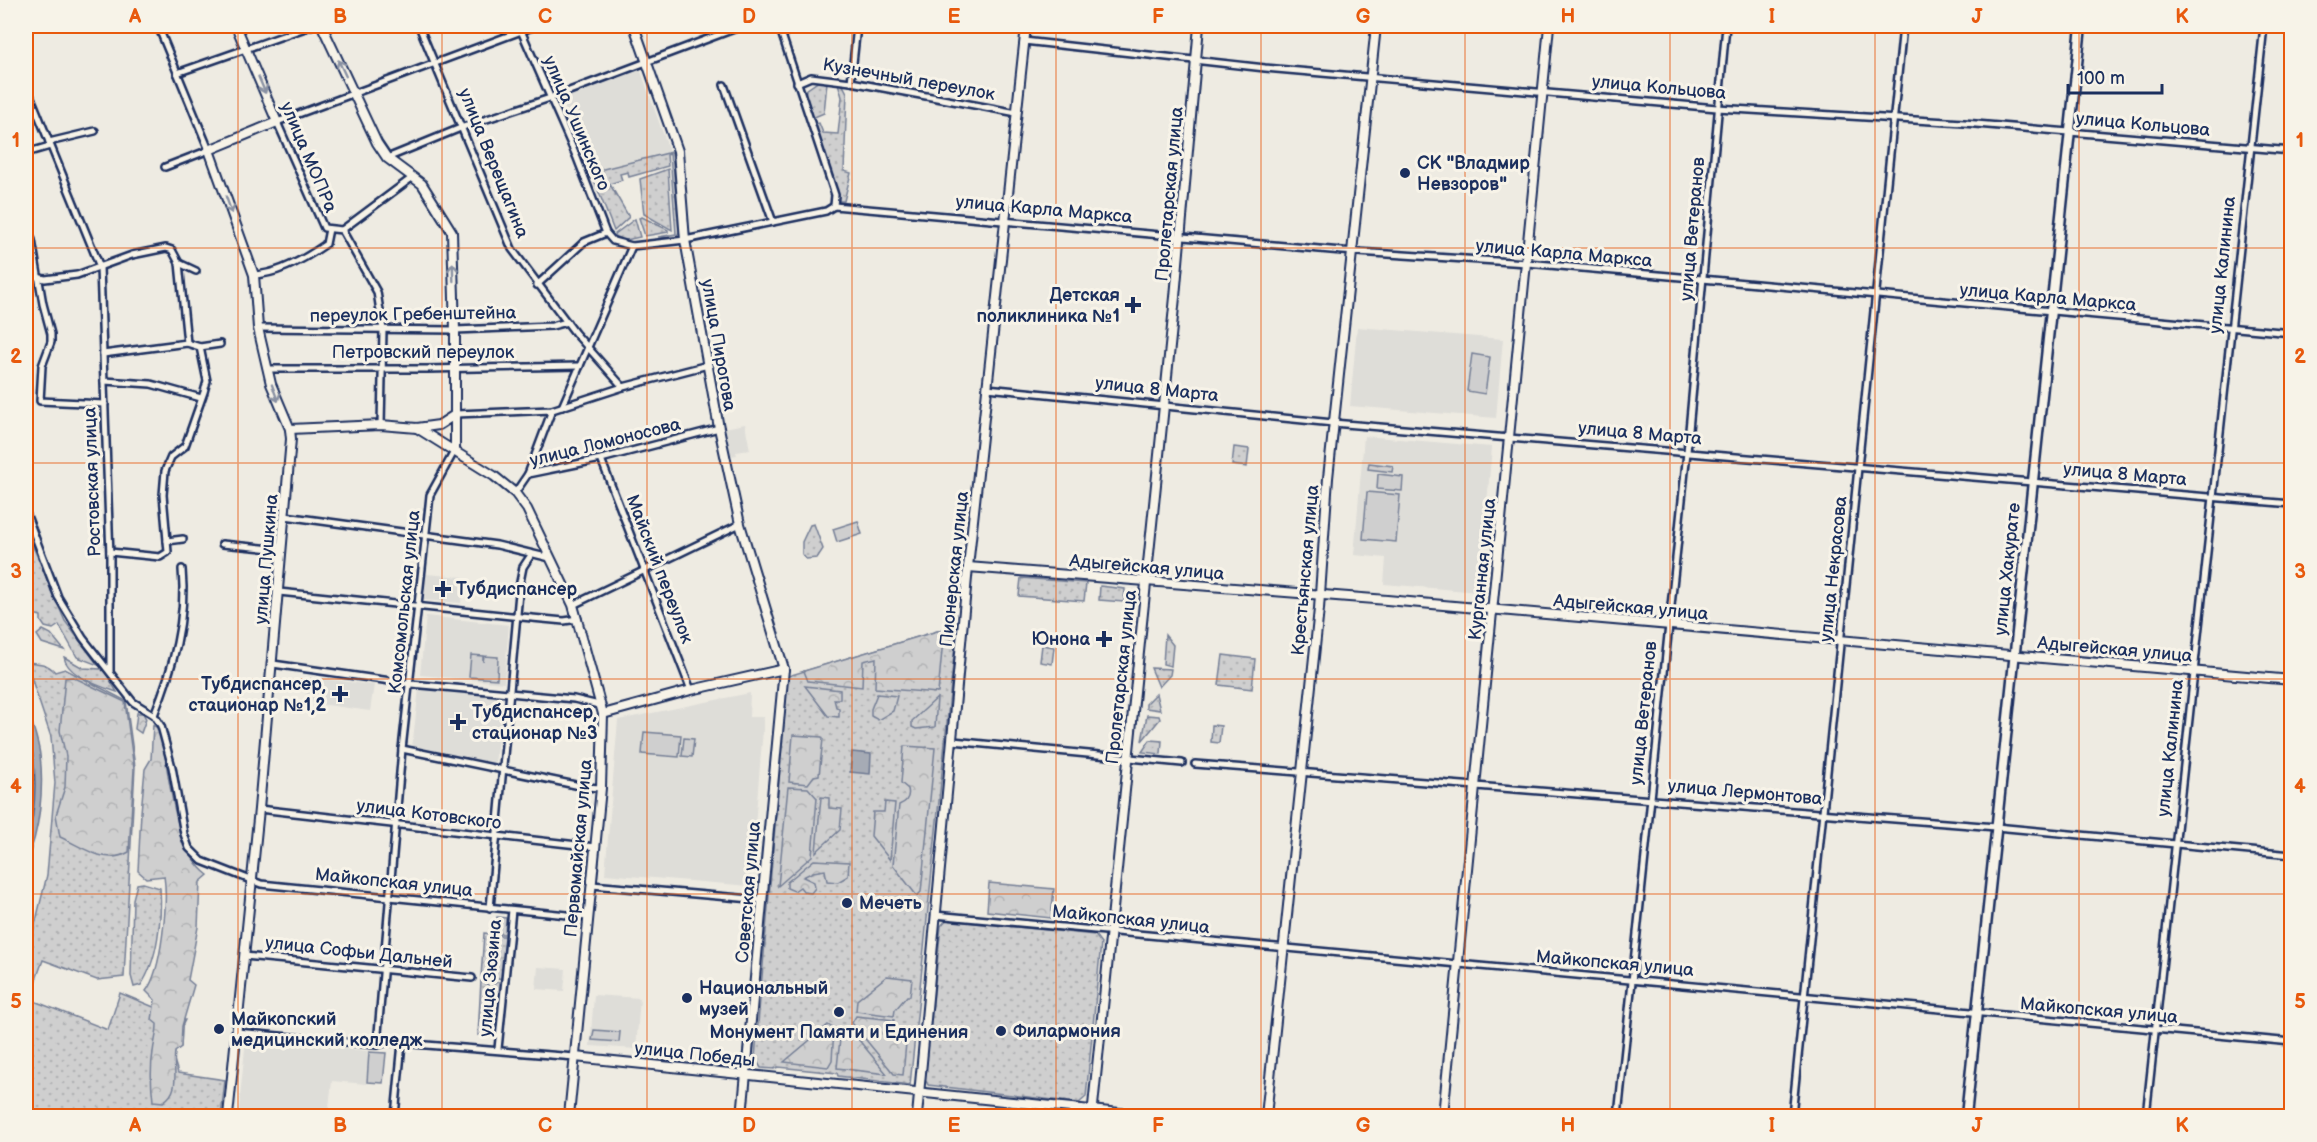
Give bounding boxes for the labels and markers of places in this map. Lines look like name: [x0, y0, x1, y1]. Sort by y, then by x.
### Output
place label: СК "Владмир Невзоров": [1417, 153, 1530, 195]
marker: СК "Владмир Невзоров": [1398, 166, 1412, 180]
place label: Детская поликлиника №1: [976, 285, 1120, 327]
marker: Детская поликлиника №1: [1124, 296, 1142, 314]
place label: Тубдиспансер: [456, 579, 577, 600]
marker: Тубдиспансер: [434, 580, 452, 598]
place label: Юнона: [1031, 629, 1091, 650]
marker: Юнона: [1095, 630, 1113, 648]
place label: Тубдиспансер, стационар №1,2: [189, 674, 326, 716]
marker: Тубдиспансер, стационар №1,2: [331, 685, 349, 703]
place label: Тубдиспансер, стационар №3: [472, 702, 598, 744]
marker: Тубдиспансер, стационар №3: [449, 713, 467, 731]
place label: Мечеть: [859, 893, 923, 914]
marker: Мечеть: [840, 896, 854, 910]
place label: Национальный музей: [699, 978, 828, 1020]
marker: Национальный музей: [680, 991, 694, 1005]
marker: Монумент Памяти и Единения: [832, 1005, 846, 1019]
place label: Майкопский медицинский колледж: [231, 1009, 423, 1051]
place label: Филармония: [1013, 1021, 1121, 1042]
marker: Майкопский медицинский колледж: [212, 1022, 226, 1036]
place label: Монумент Памяти и Единения: [710, 1022, 968, 1043]
marker: Филармония: [994, 1024, 1008, 1038]

